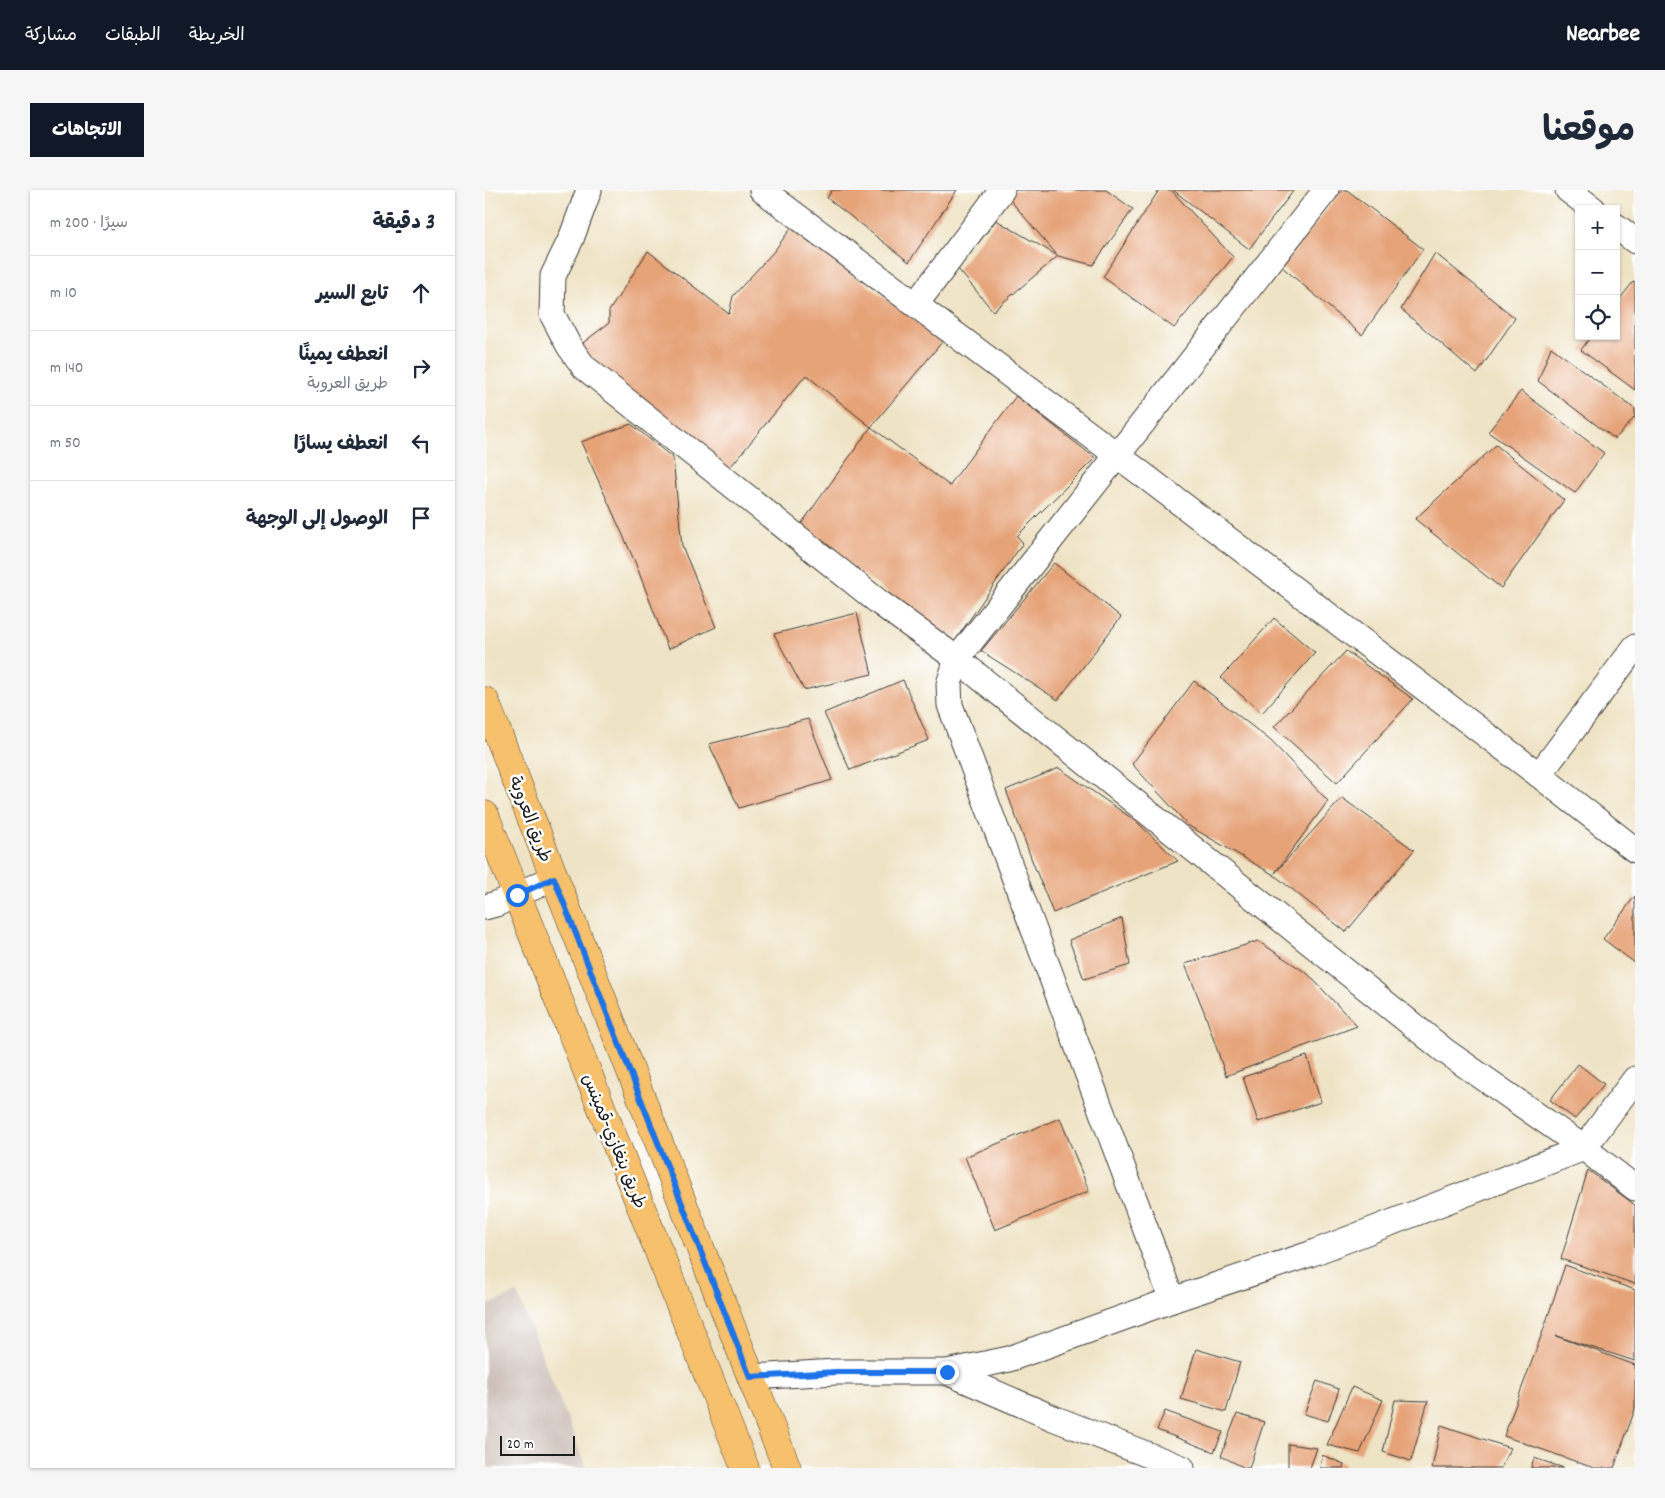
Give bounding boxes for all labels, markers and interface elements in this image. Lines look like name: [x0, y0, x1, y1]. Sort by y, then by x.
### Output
text: Nearbee: [1566, 18, 1640, 52]
text: مشاركة: [25, 24, 77, 49]
text: الطبقات: [105, 24, 161, 49]
text: الخريطة: [189, 24, 245, 49]
button: الاتجاهات: [30, 103, 144, 157]
text: موقعنا: [1542, 108, 1635, 158]
map controls: [1575, 205, 1620, 340]
button: +: [1575, 205, 1620, 250]
text: 3 دقيقة: [372, 209, 435, 239]
text: سيرًا · 200 m: [50, 212, 128, 235]
button: −: [1575, 250, 1620, 295]
icon: ahead: [407, 279, 435, 307]
text: 10 m: [50, 282, 77, 305]
text: تابع السير: [316, 282, 388, 309]
button: locate: [1575, 295, 1620, 340]
text: انعطف يمينًا: [299, 343, 388, 370]
icon: right: [407, 354, 435, 382]
text: 140 m: [50, 357, 84, 380]
text: طريق العروبة: [307, 373, 388, 396]
icon: left: [407, 429, 435, 457]
text: 50 m: [50, 432, 81, 455]
text: انعطف يسارًا: [294, 432, 388, 459]
icon: arrive: [407, 504, 435, 532]
text: الوصول إلى الوجهة: [246, 507, 388, 534]
street label: طريق العروبة: [501, 773, 557, 867]
route start: [506, 884, 529, 907]
street label: طريق بنغازي-قمينس: [574, 1071, 651, 1213]
route end: [936, 1361, 959, 1384]
scale bar: [500, 1433, 575, 1456]
text: 20 m: [507, 1435, 534, 1455]

